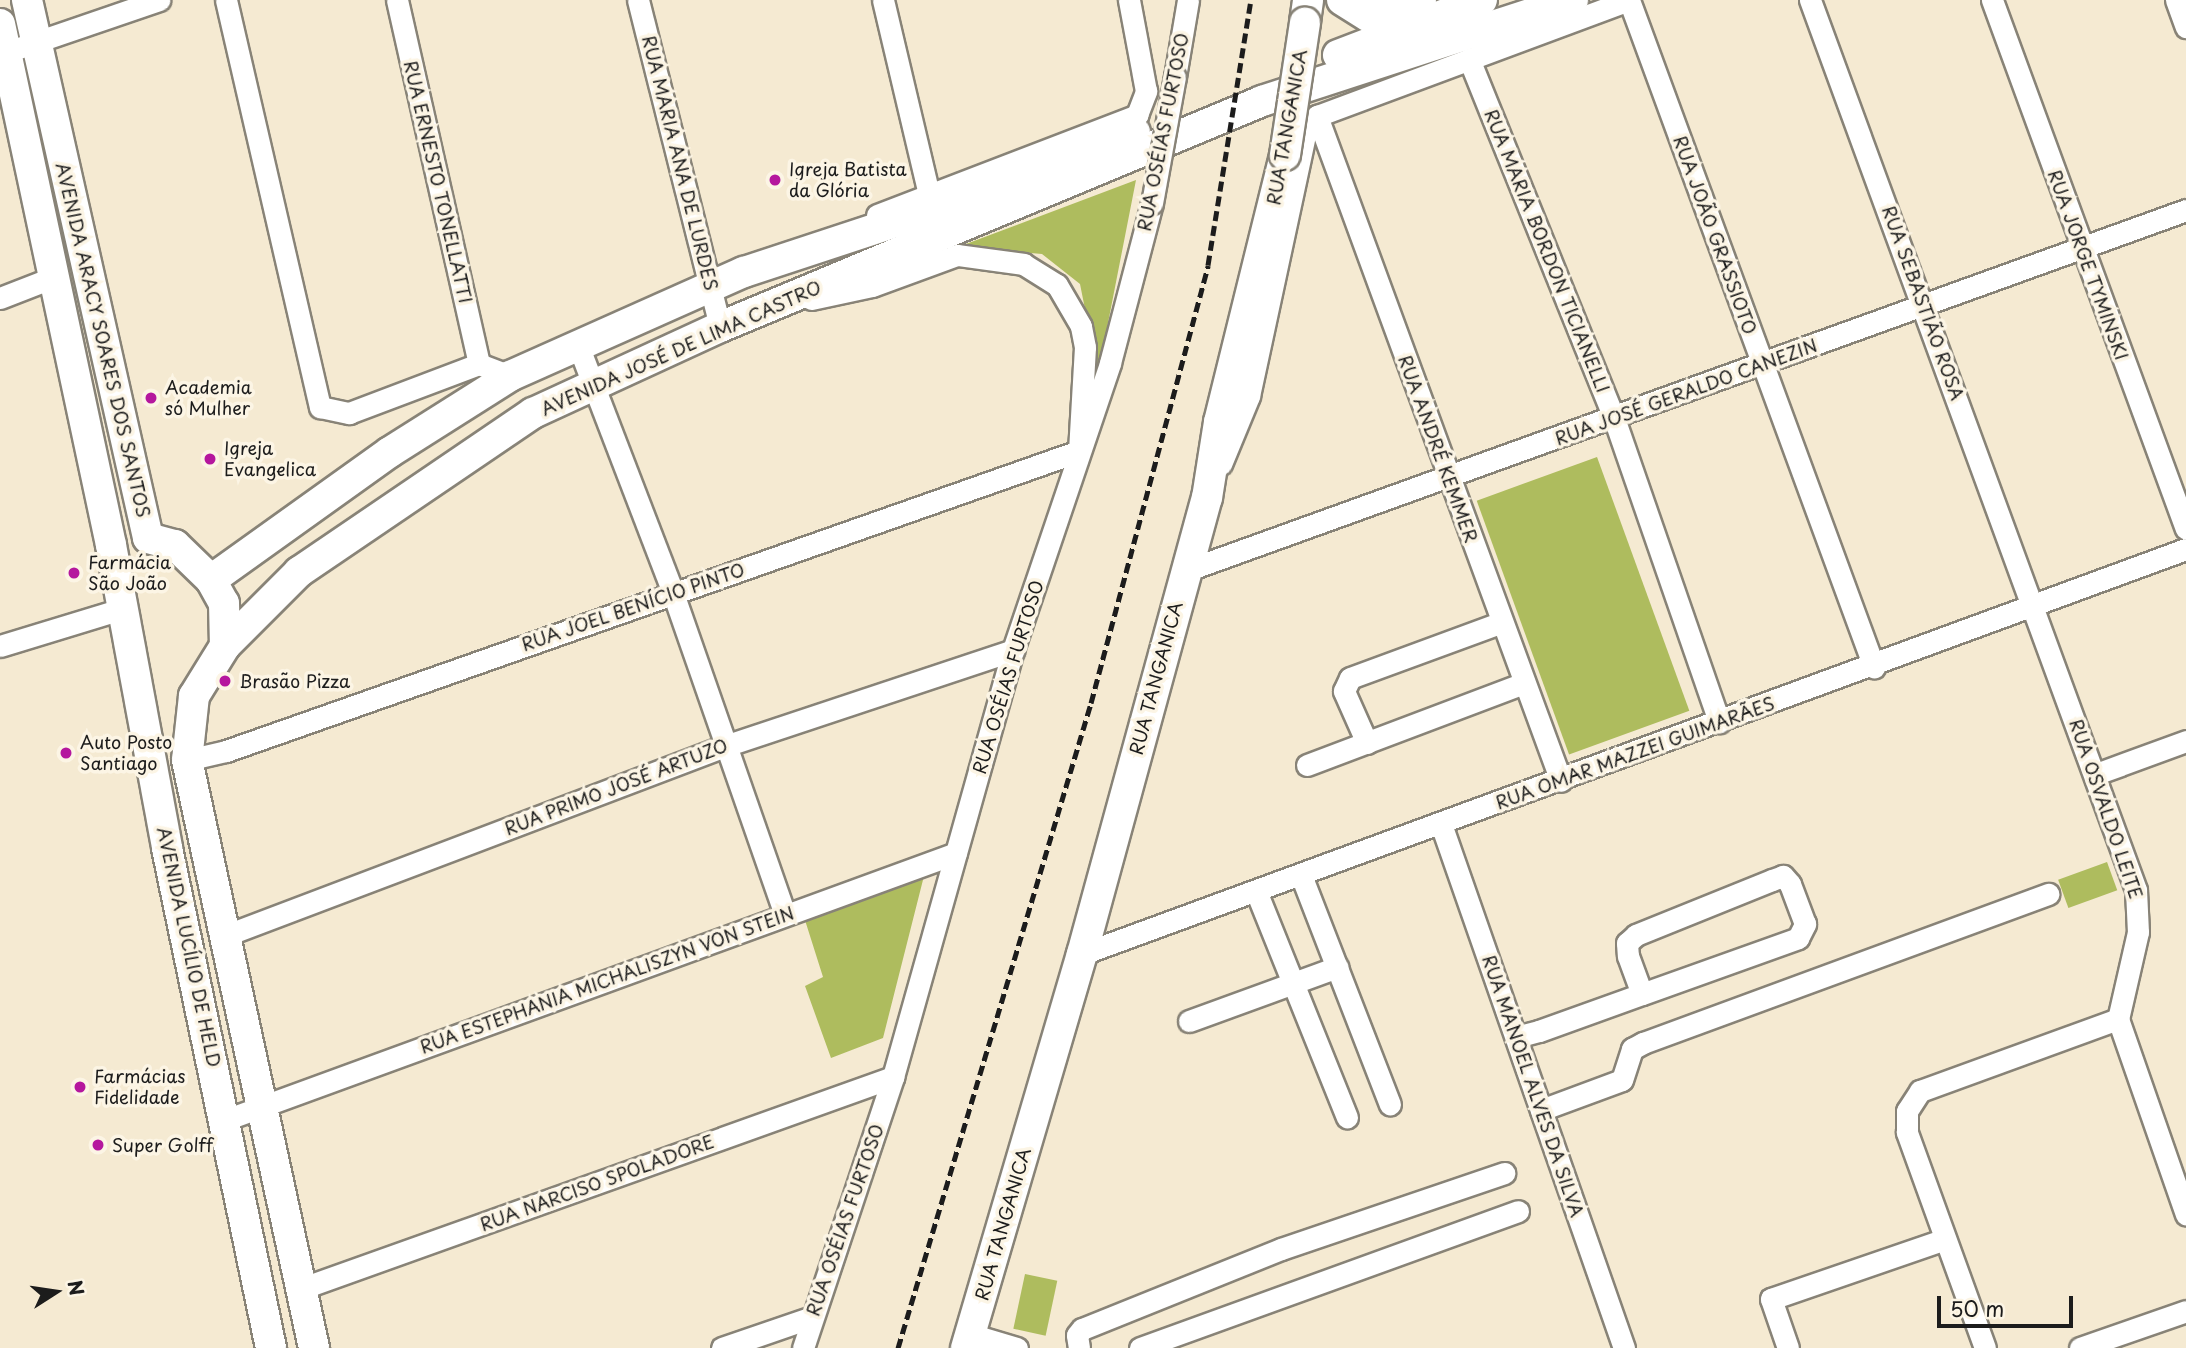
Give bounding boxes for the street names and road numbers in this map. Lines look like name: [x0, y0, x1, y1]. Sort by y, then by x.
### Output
street label: RUA OSÉIAS FURTOSO: [1133, 29, 1193, 235]
street label: RUA MARIA ANA DE LURDES: [637, 31, 723, 295]
street label: RUA TANGANICA: [1263, 48, 1311, 206]
street label: RUA ERNESTO TONELLATTI: [399, 57, 477, 307]
street label: RUA MARIA BORDON TICIANELLI: [1480, 105, 1614, 397]
street label: RUA JOÃO GRASSIOTO: [1669, 131, 1761, 339]
street label: AVENIDA ARACY SOARES DOS SANTOS: [51, 160, 155, 520]
street label: RUA JORGE TYMINSKI: [2043, 165, 2133, 365]
street label: RUA SEBASTIÃO ROSA: [1877, 201, 1969, 405]
street label: AVENIDA JOSÉ DE LIMA CASTRO: [538, 276, 824, 420]
street label: RUA JOSÉ GERALDO CANEZIN: [1551, 334, 1821, 450]
street label: RUA ANDRÉ KEMMER: [1394, 351, 1482, 547]
street label: RUA JOEL BENÍCIO PINTO: [517, 558, 749, 656]
street label: RUA OSÉIAS FURTOSO: [968, 575, 1048, 779]
street label: RUA TANGANICA: [1125, 599, 1187, 757]
street label: RUA OMAR MAZZEI GUIMARÃES: [1491, 692, 1779, 814]
street label: RUA OSVALDO LEITE: [2065, 715, 2147, 903]
street label: RUA PRIMO JOSÉ ARTUZO: [500, 734, 732, 840]
street label: AVENIDA LUCÍLIO DE HELD: [153, 823, 225, 1071]
street label: RUA ESTEPHANIA MICHALISZYN VON STEIN: [415, 901, 799, 1059]
street label: RUA MANOEL ALVES DA SILVA: [1477, 950, 1589, 1222]
street label: RUA OSÉIAS FURTOSO: [801, 1119, 889, 1321]
street label: RUA NARCISO SPOLADORE: [475, 1130, 719, 1236]
street label: RUA TANGANICA: [971, 1145, 1035, 1303]

